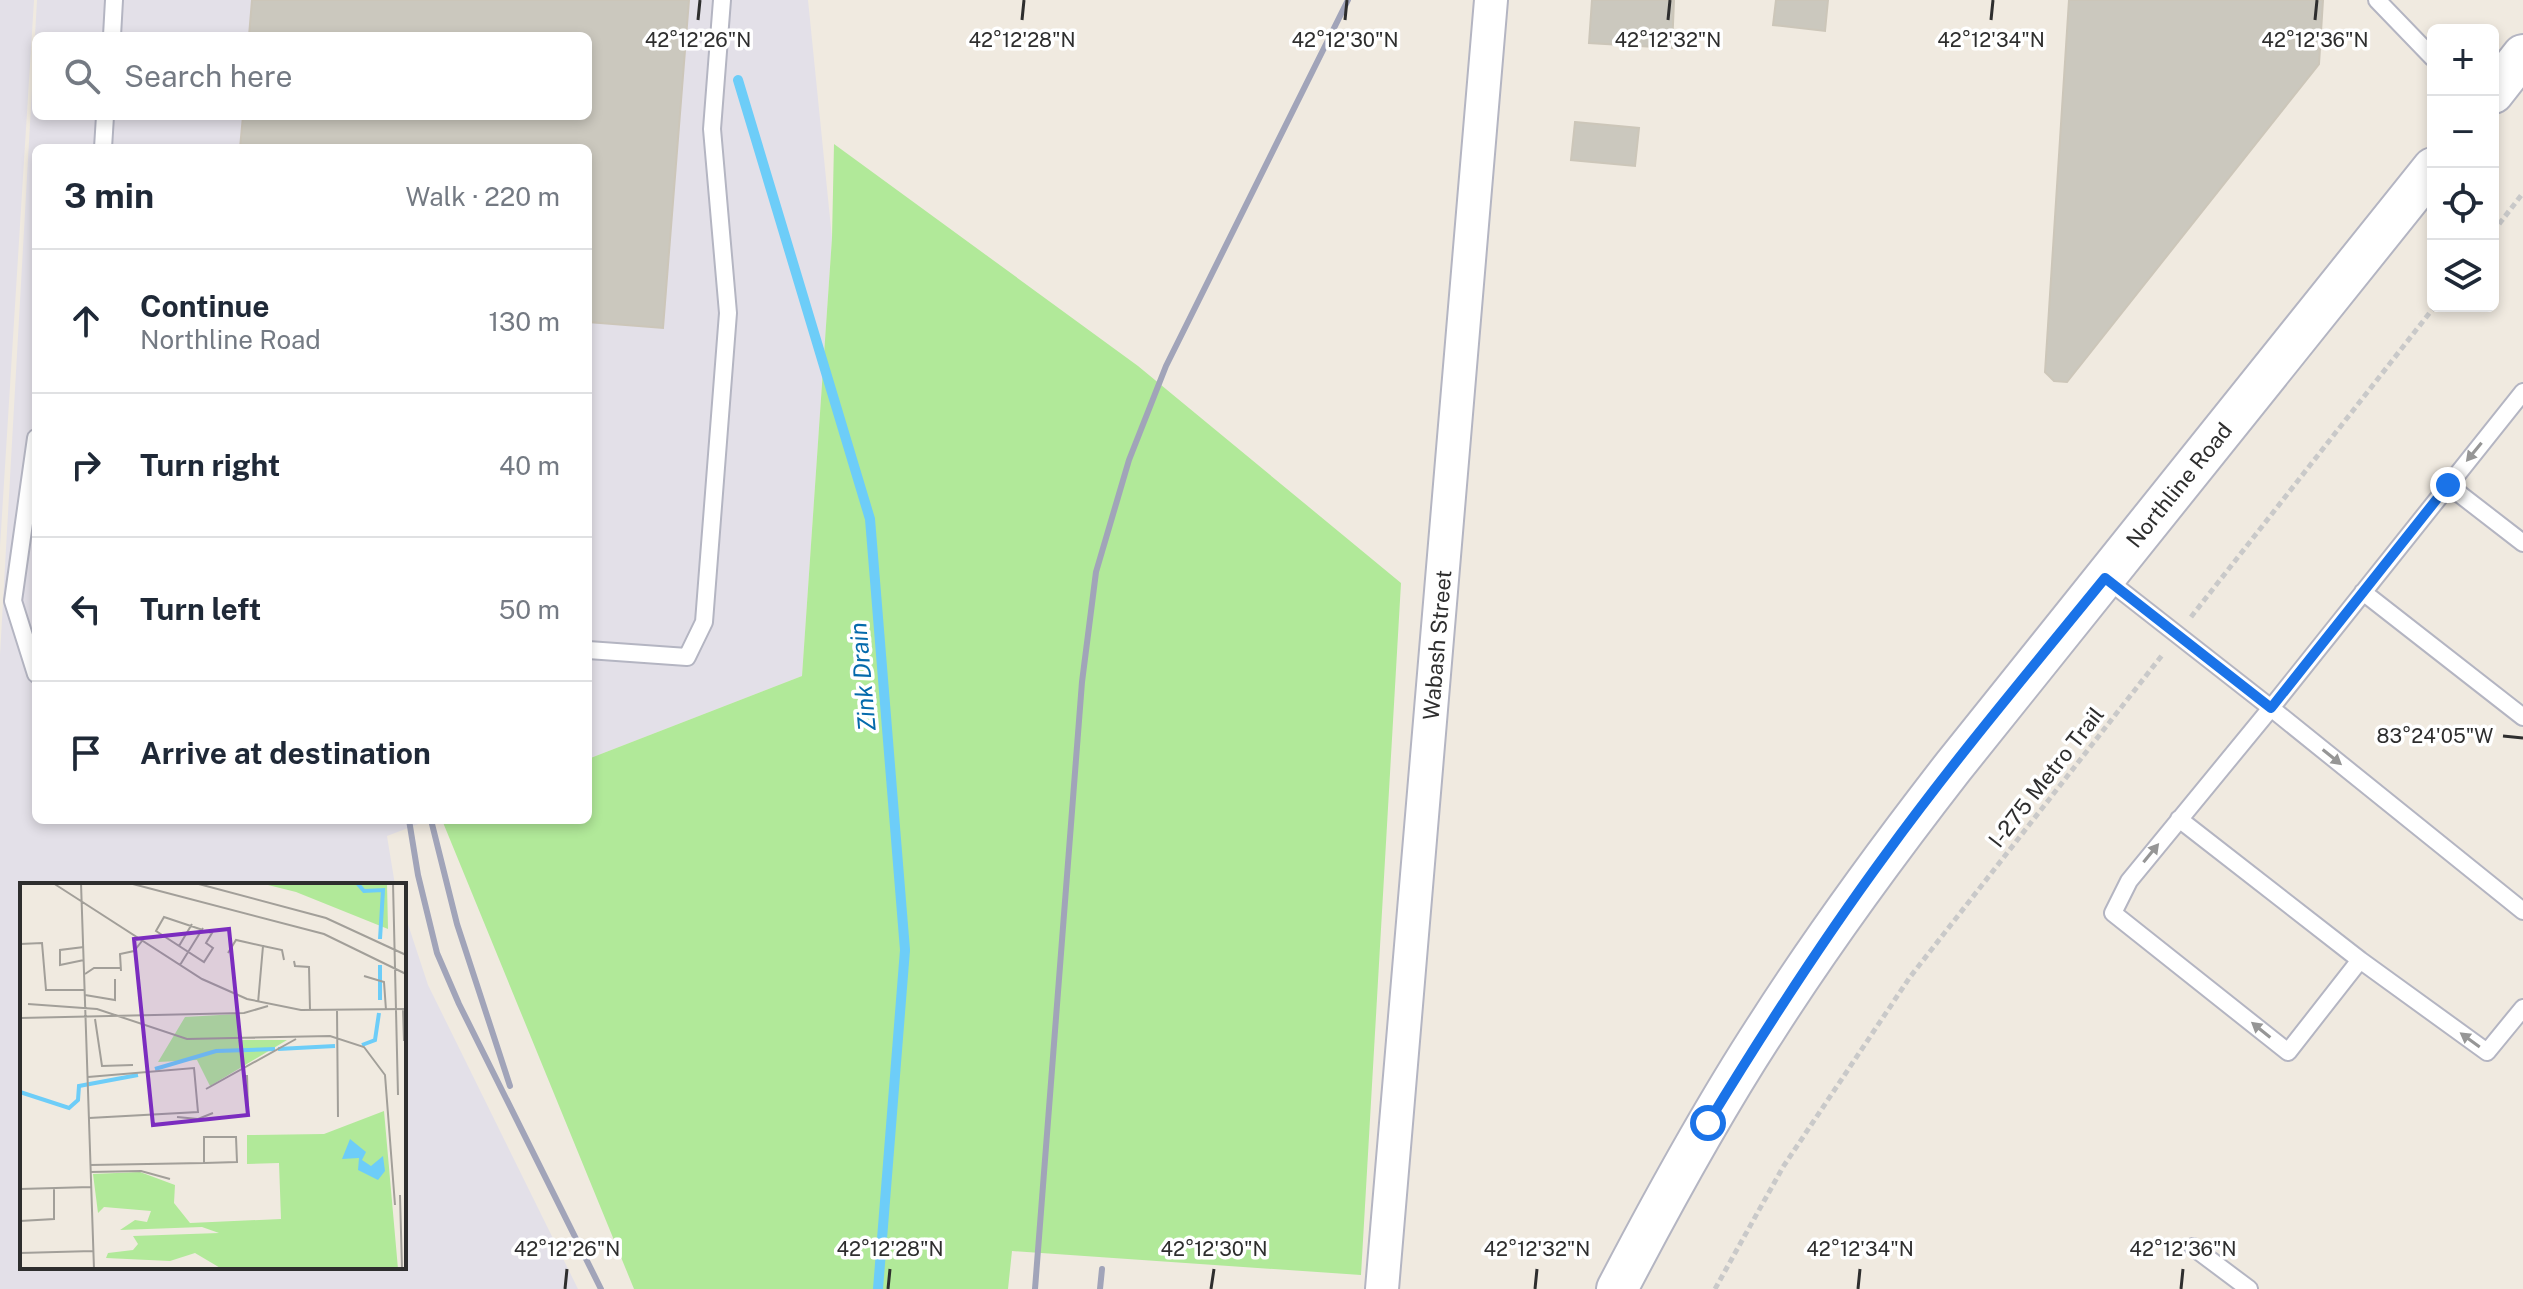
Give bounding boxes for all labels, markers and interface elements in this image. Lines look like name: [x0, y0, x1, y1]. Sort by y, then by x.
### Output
map controls: [2427, 24, 2499, 312]
button: +: [2427, 24, 2499, 96]
text: 42°12'26"N: [645, 28, 751, 52]
text: 42°12'28"N: [968, 28, 1076, 52]
text: 42°12'30"N: [1291, 28, 1399, 52]
text: 42°12'32"N: [1615, 28, 1721, 52]
text: 42°12'34"N: [1937, 28, 2045, 52]
text: 42°12'36"N: [2261, 28, 2369, 52]
search box: [32, 32, 592, 120]
icon: search: [60, 54, 104, 98]
text: Search here: [124, 58, 292, 94]
button: −: [2427, 96, 2499, 168]
button: locate: [2427, 168, 2499, 240]
text: 3 min: [64, 176, 154, 216]
text: Walk · 220 m: [405, 181, 560, 212]
button: layers: [2427, 240, 2499, 312]
text: Continue: [140, 288, 270, 324]
icon: ahead: [64, 299, 108, 343]
text: 130 m: [488, 306, 560, 337]
text: Northline Road: [140, 324, 321, 355]
street label: Northline Road: [2121, 417, 2237, 553]
one-way arrow: [2466, 442, 2483, 463]
icon: right: [64, 443, 108, 487]
text: Turn right: [140, 447, 280, 483]
text: 40 m: [499, 450, 560, 481]
route end: [2430, 467, 2466, 503]
street label: Wabash Street: [1417, 569, 1457, 721]
icon: left: [64, 587, 108, 631]
text: Turn left: [140, 591, 261, 627]
text: 50 m: [499, 594, 560, 625]
water label: Zink Drain: [843, 621, 881, 733]
street label: I-275 Metro Trail: [1983, 702, 2109, 852]
text: 83°24'05"W: [2377, 724, 2493, 748]
icon: arrive: [64, 731, 108, 775]
text: Arrive at destination: [140, 735, 431, 771]
one-way arrow: [2322, 748, 2342, 765]
one-way arrow: [2143, 843, 2159, 863]
inset map: [20, 883, 406, 1269]
one-way arrow: [2251, 1022, 2271, 1039]
one-way arrow: [2459, 1032, 2481, 1048]
route start: [1690, 1105, 1726, 1141]
text: 42°12'26"N: [514, 1237, 620, 1261]
text: 42°12'28"N: [836, 1237, 944, 1261]
text: 42°12'30"N: [1160, 1237, 1268, 1261]
text: 42°12'32"N: [1484, 1237, 1590, 1261]
text: 42°12'34"N: [1806, 1237, 1914, 1261]
text: 42°12'36"N: [2129, 1237, 2237, 1261]

